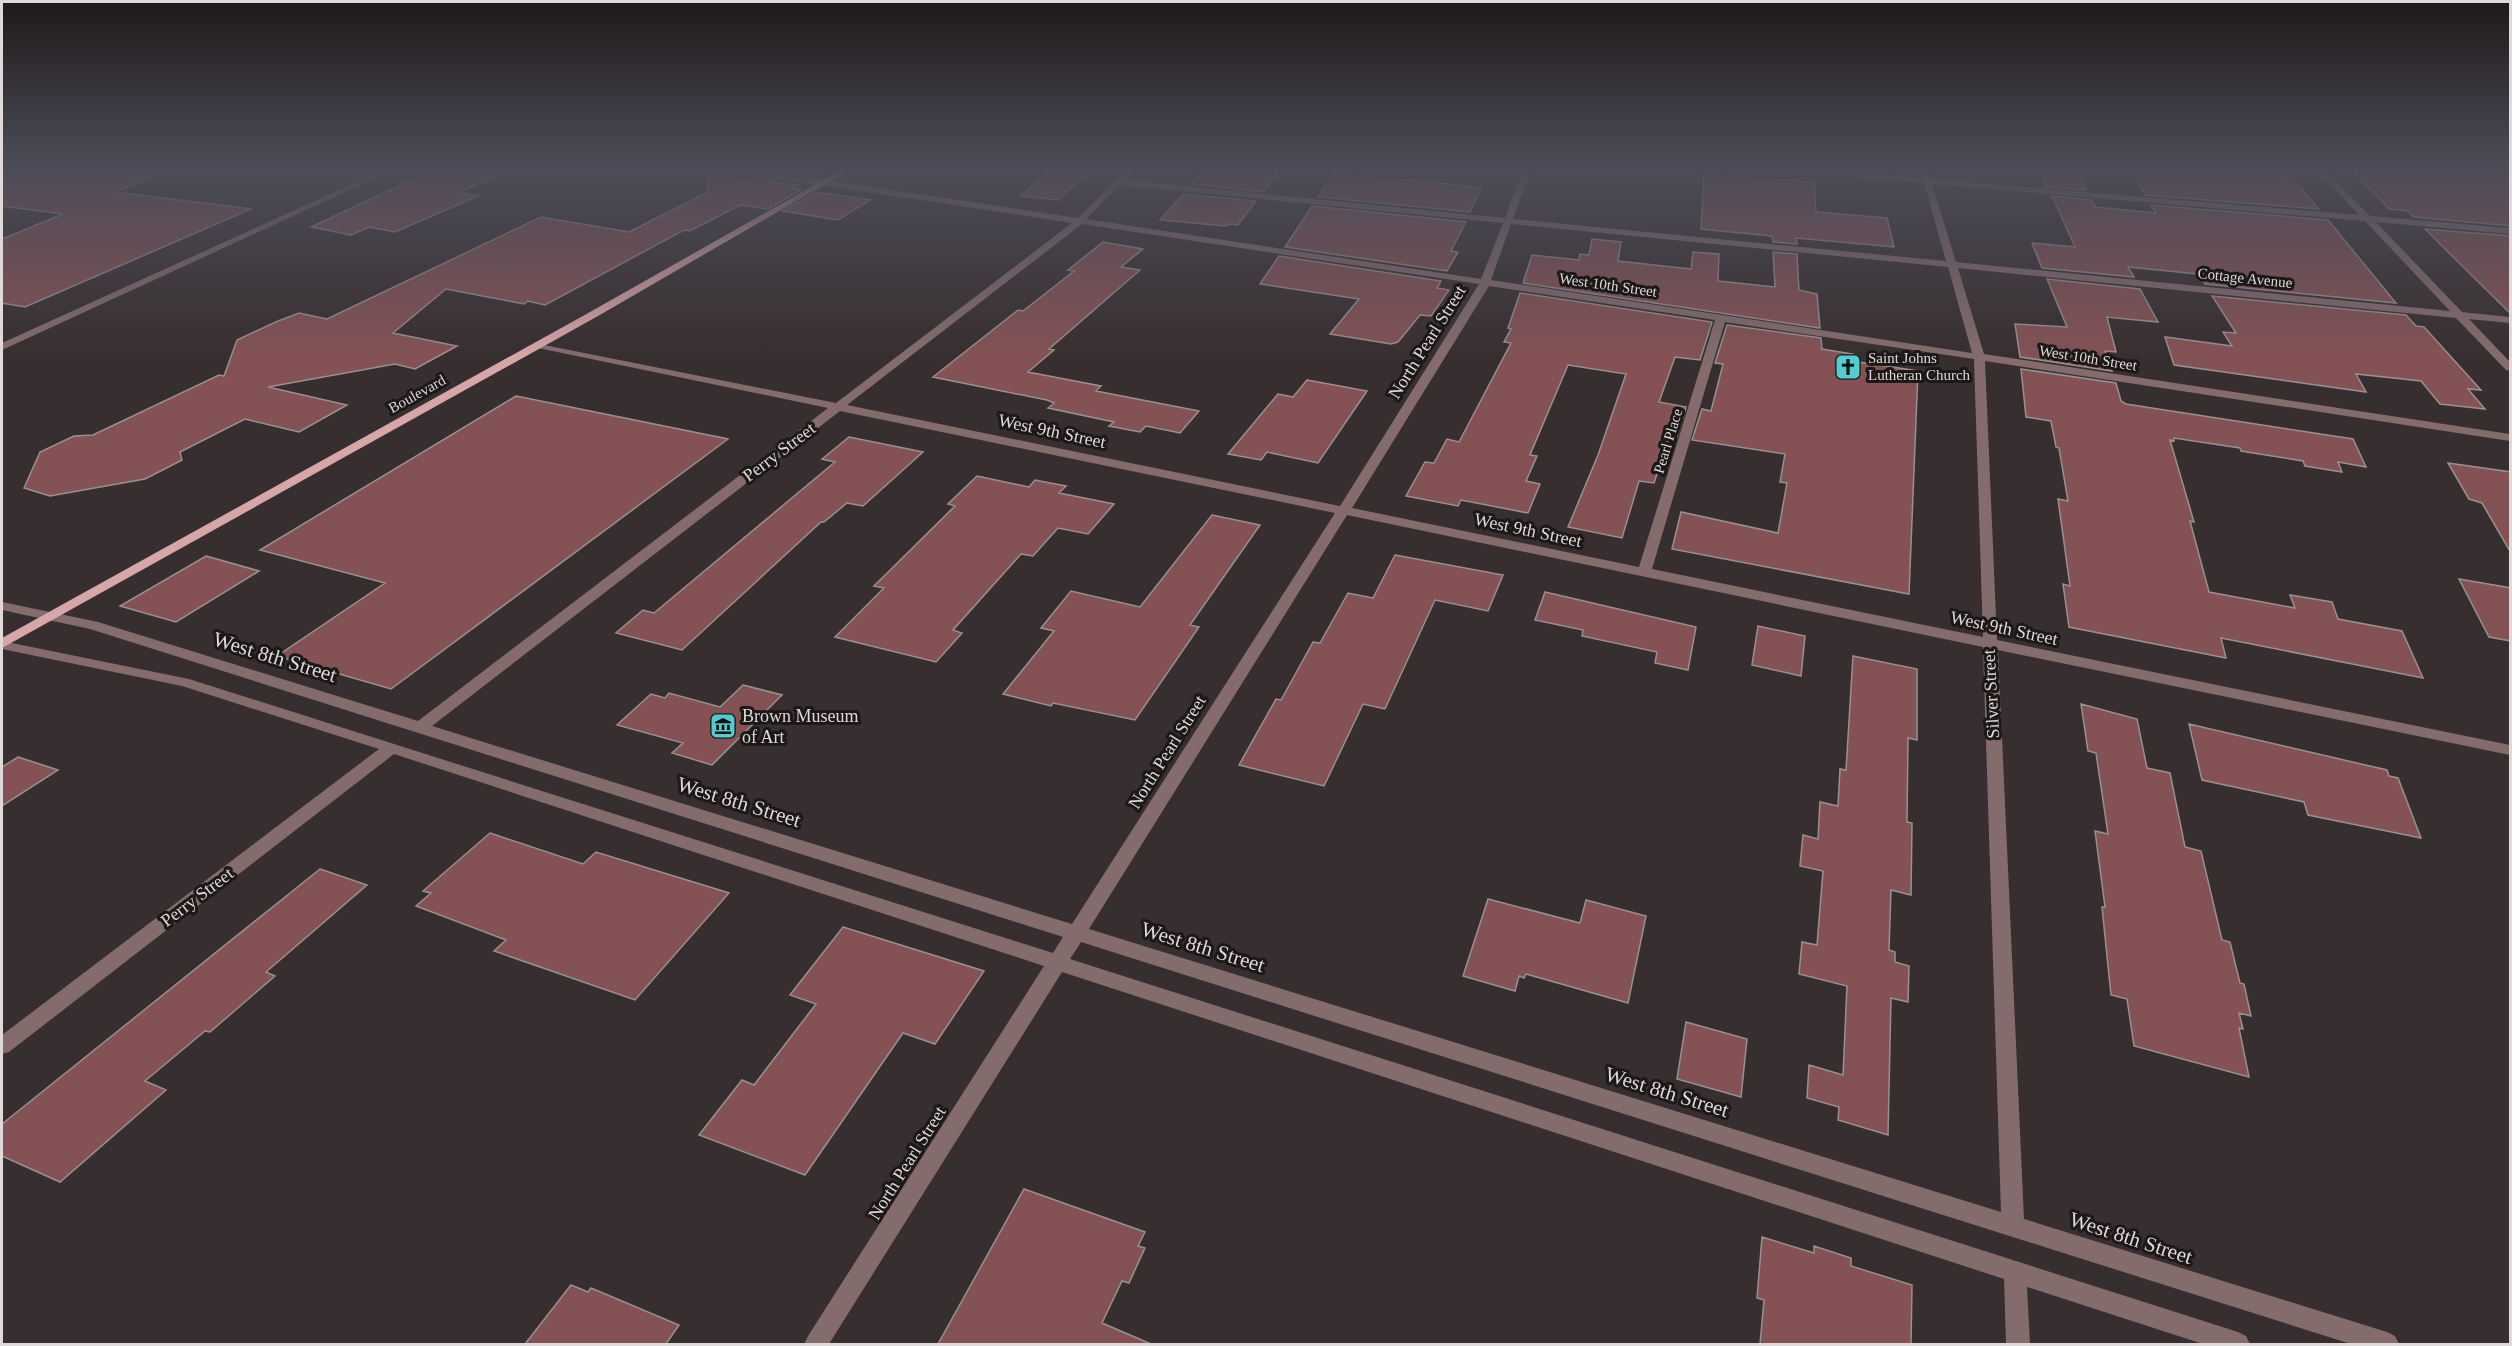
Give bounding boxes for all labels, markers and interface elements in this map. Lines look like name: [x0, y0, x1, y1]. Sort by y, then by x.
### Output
street label: Cottage Avenue: [2197, 265, 2293, 291]
street label: West 10th Street: [1558, 270, 1659, 300]
street label: North Pearl Street: [1384, 282, 1470, 402]
street label: West 10th Street: [2038, 342, 2139, 374]
place label: Saint Johns Lutheran Church: [1868, 350, 1971, 383]
church icon: Saint Johns Lutheran Church: [1833, 352, 1863, 382]
street label: Boulevard: [386, 372, 449, 416]
street label: Pearl Place: [1651, 406, 1686, 475]
street label: West 9th Street: [996, 410, 1108, 452]
street label: Perry Street: [739, 418, 819, 486]
street label: West 9th Street: [1472, 509, 1584, 551]
street label: West 9th Street: [1948, 607, 2060, 649]
street label: West 8th Street: [210, 627, 340, 687]
street label: Silver Street: [1979, 649, 2003, 739]
street label: North Pearl Street: [1124, 692, 1210, 812]
place label: Brown Museum of Art: [742, 706, 859, 747]
museum icon: Brown Museum of Art: [708, 711, 738, 741]
street label: West 8th Street: [674, 772, 804, 832]
street label: Perry Street: [157, 863, 237, 931]
street label: West 8th Street: [1138, 917, 1268, 977]
street label: West 8th Street: [1602, 1062, 1732, 1122]
street label: North Pearl Street: [864, 1103, 950, 1223]
street label: West 8th Street: [2067, 1207, 2196, 1269]

